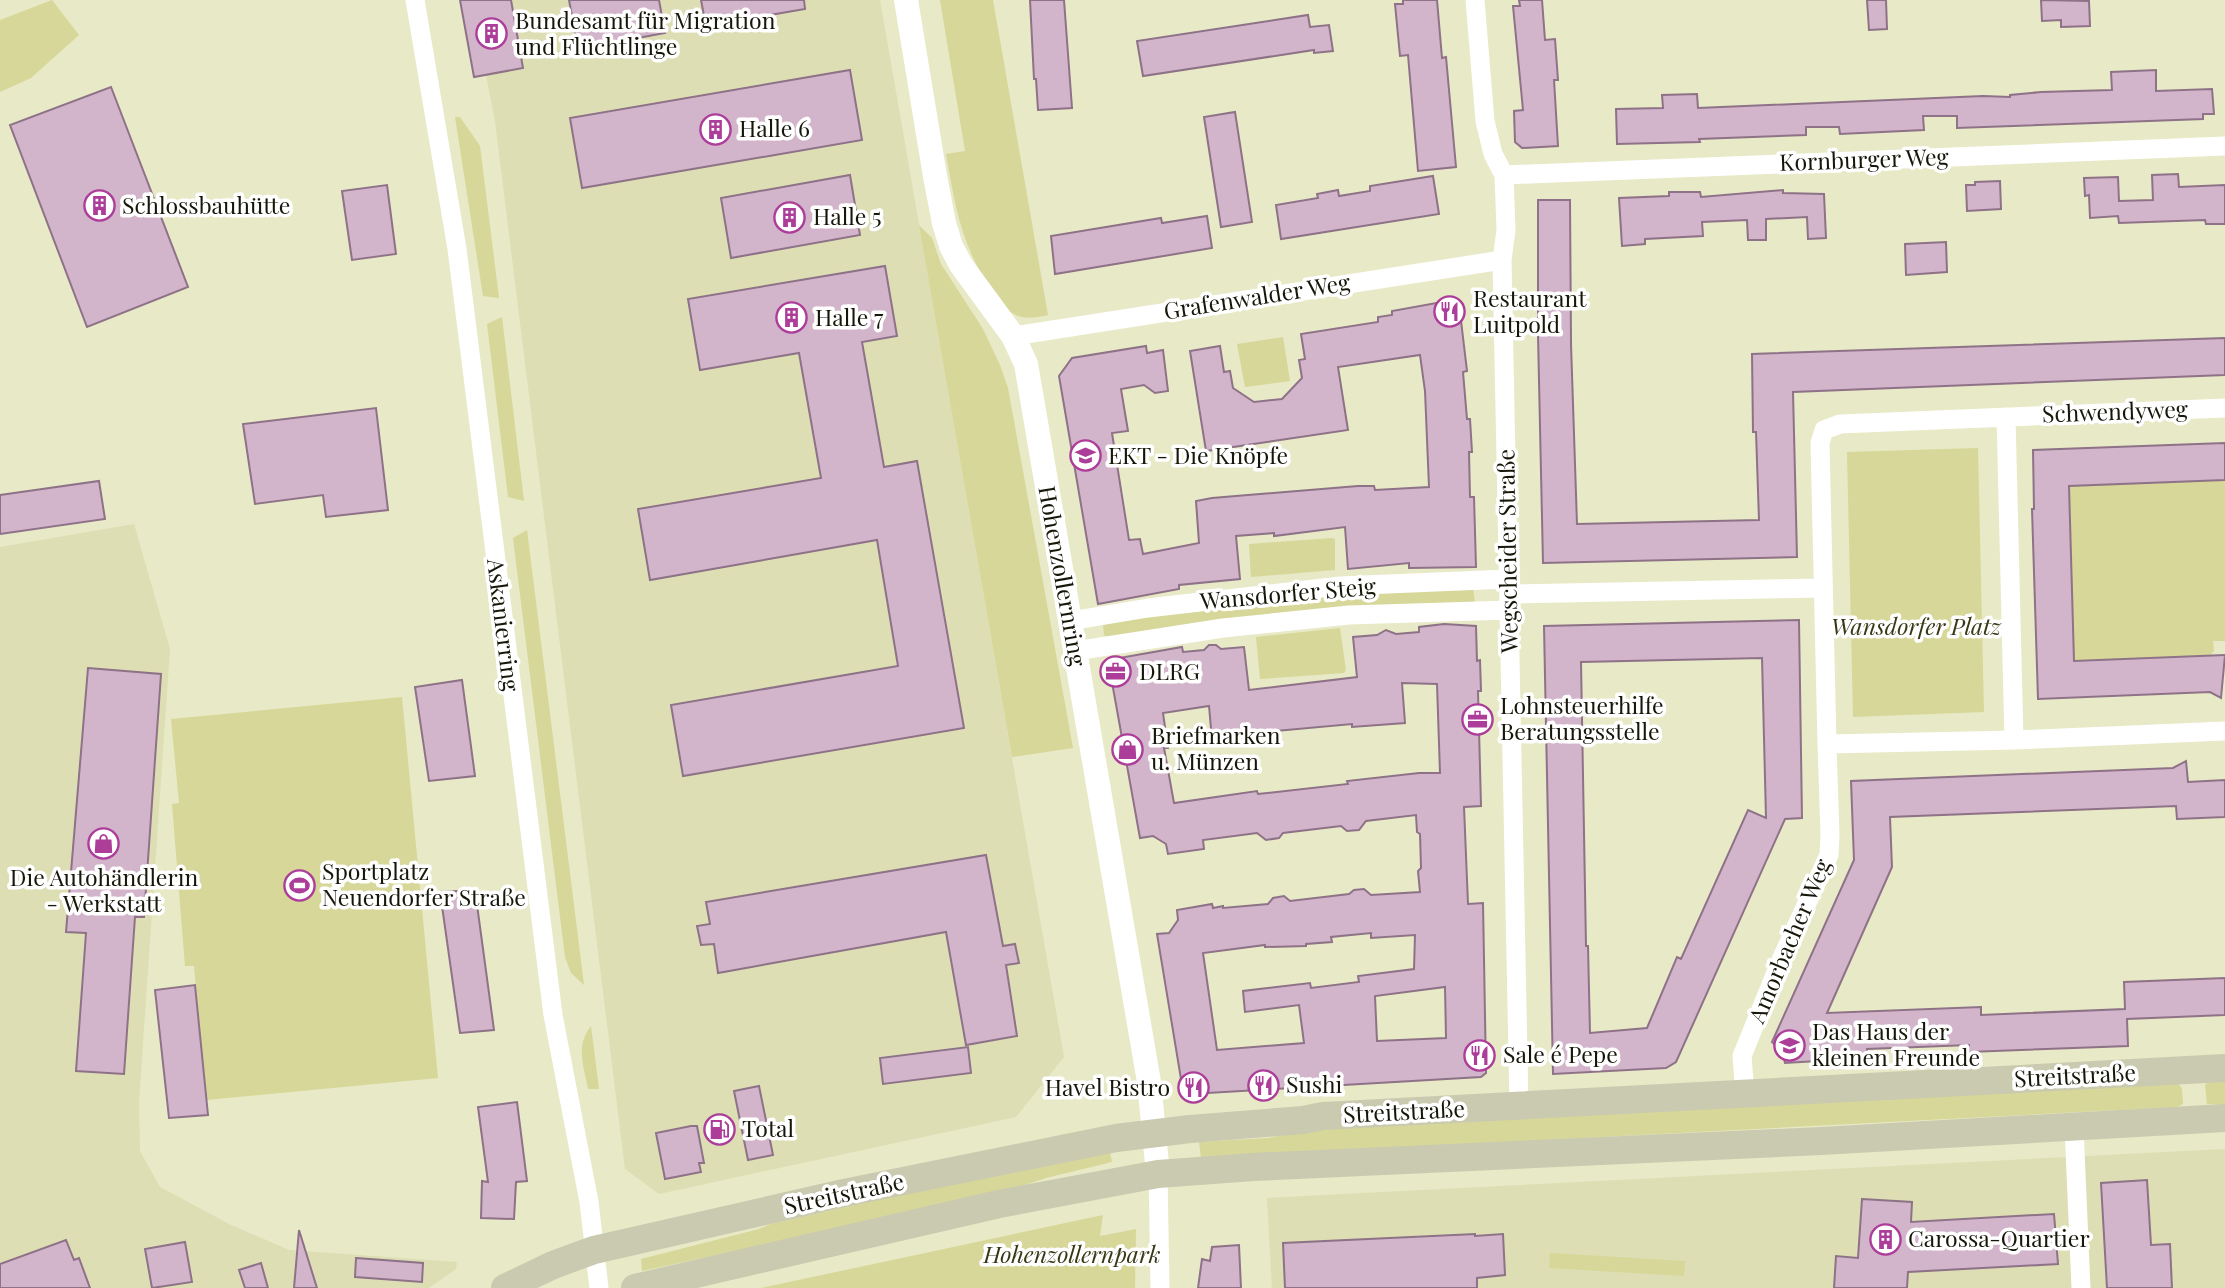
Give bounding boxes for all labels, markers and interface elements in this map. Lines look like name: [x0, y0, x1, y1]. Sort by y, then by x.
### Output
place label: Bundesamt für Migration und Flüchtlinge: [515, 4, 776, 61]
building icon: Bundesamt für Migration und Flüchtlinge: [475, 17, 509, 51]
building icon: Halle 6: [699, 112, 733, 146]
place label: Halle 6: [739, 112, 810, 143]
street label: Kornburger Weg: [1779, 140, 1949, 177]
building icon: Schlossbauhütte: [82, 189, 116, 223]
place label: Schlossbauhütte: [122, 189, 290, 220]
building icon: Halle 5: [773, 200, 807, 234]
place label: Halle 5: [813, 200, 882, 231]
street label: Grafenwalder Weg: [1161, 265, 1352, 326]
place label: Restaurant Luitpold: [1473, 282, 1587, 339]
restaurant icon: Restaurant Luitpold: [1433, 295, 1467, 329]
building icon: Halle 7: [775, 301, 809, 335]
place label: Halle 7: [815, 301, 884, 332]
street label: Schwendyweg: [2041, 392, 2188, 429]
school or university icon: EKT - Die Knöpfe: [1068, 439, 1102, 473]
place label: EKT - Die Knöpfe: [1108, 439, 1288, 470]
street label: Wegscheider Straße: [1489, 449, 1524, 654]
street label: Hohenzollernring: [1032, 483, 1095, 668]
street label: Askanierring: [481, 556, 528, 693]
street label: Wansdorfer Steig: [1198, 569, 1377, 616]
park label: Wansdorfer Platz: [1831, 610, 2002, 641]
office icon: DLRG: [1099, 655, 1133, 689]
place label: DLRG: [1139, 655, 1200, 686]
place label: Lohnsteuerhilfe Beratungsstelle: [1500, 689, 1664, 746]
office icon: Lohnsteuerhilfe Beratungsstelle: [1460, 702, 1494, 736]
place label: Briefmarken u. Münzen: [1151, 719, 1281, 776]
shop icon: Briefmarken u. Münzen: [1111, 732, 1145, 766]
shop icon: Die Autohändlerin - Werkstatt: [87, 827, 121, 861]
street label: Amorbacher Weg: [1740, 853, 1837, 1028]
place label: Sportplatz Neuendorfer Straße: [322, 855, 526, 912]
place label: Die Autohändlerin - Werkstatt: [10, 861, 198, 918]
sports icon: Sportplatz Neuendorfer Straße: [282, 868, 316, 902]
place label: Das Haus der kleinen Freunde: [1812, 1015, 1980, 1072]
school or university icon: Das Haus der kleinen Freunde: [1772, 1028, 1806, 1062]
restaurant icon: Sale é Pepe: [1463, 1038, 1497, 1072]
place label: Sale é Pepe: [1503, 1038, 1618, 1069]
street label: Streitstraße: [2013, 1056, 2137, 1093]
restaurant icon: Sushi: [1246, 1068, 1280, 1102]
place label: Sushi: [1286, 1068, 1343, 1099]
place label: Havel Bistro: [1045, 1071, 1170, 1102]
restaurant icon: Havel Bistro: [1176, 1071, 1210, 1105]
street label: Streitstraße: [1342, 1092, 1466, 1129]
fuel station icon: Total: [702, 1112, 736, 1146]
place label: Total: [742, 1112, 794, 1143]
street label: Streitstraße: [781, 1165, 907, 1220]
building icon: Carossa-Quartier: [1868, 1222, 1902, 1256]
place label: Carossa-Quartier: [1908, 1222, 2090, 1253]
park label: Hohenzollernpark: [982, 1238, 1161, 1269]

